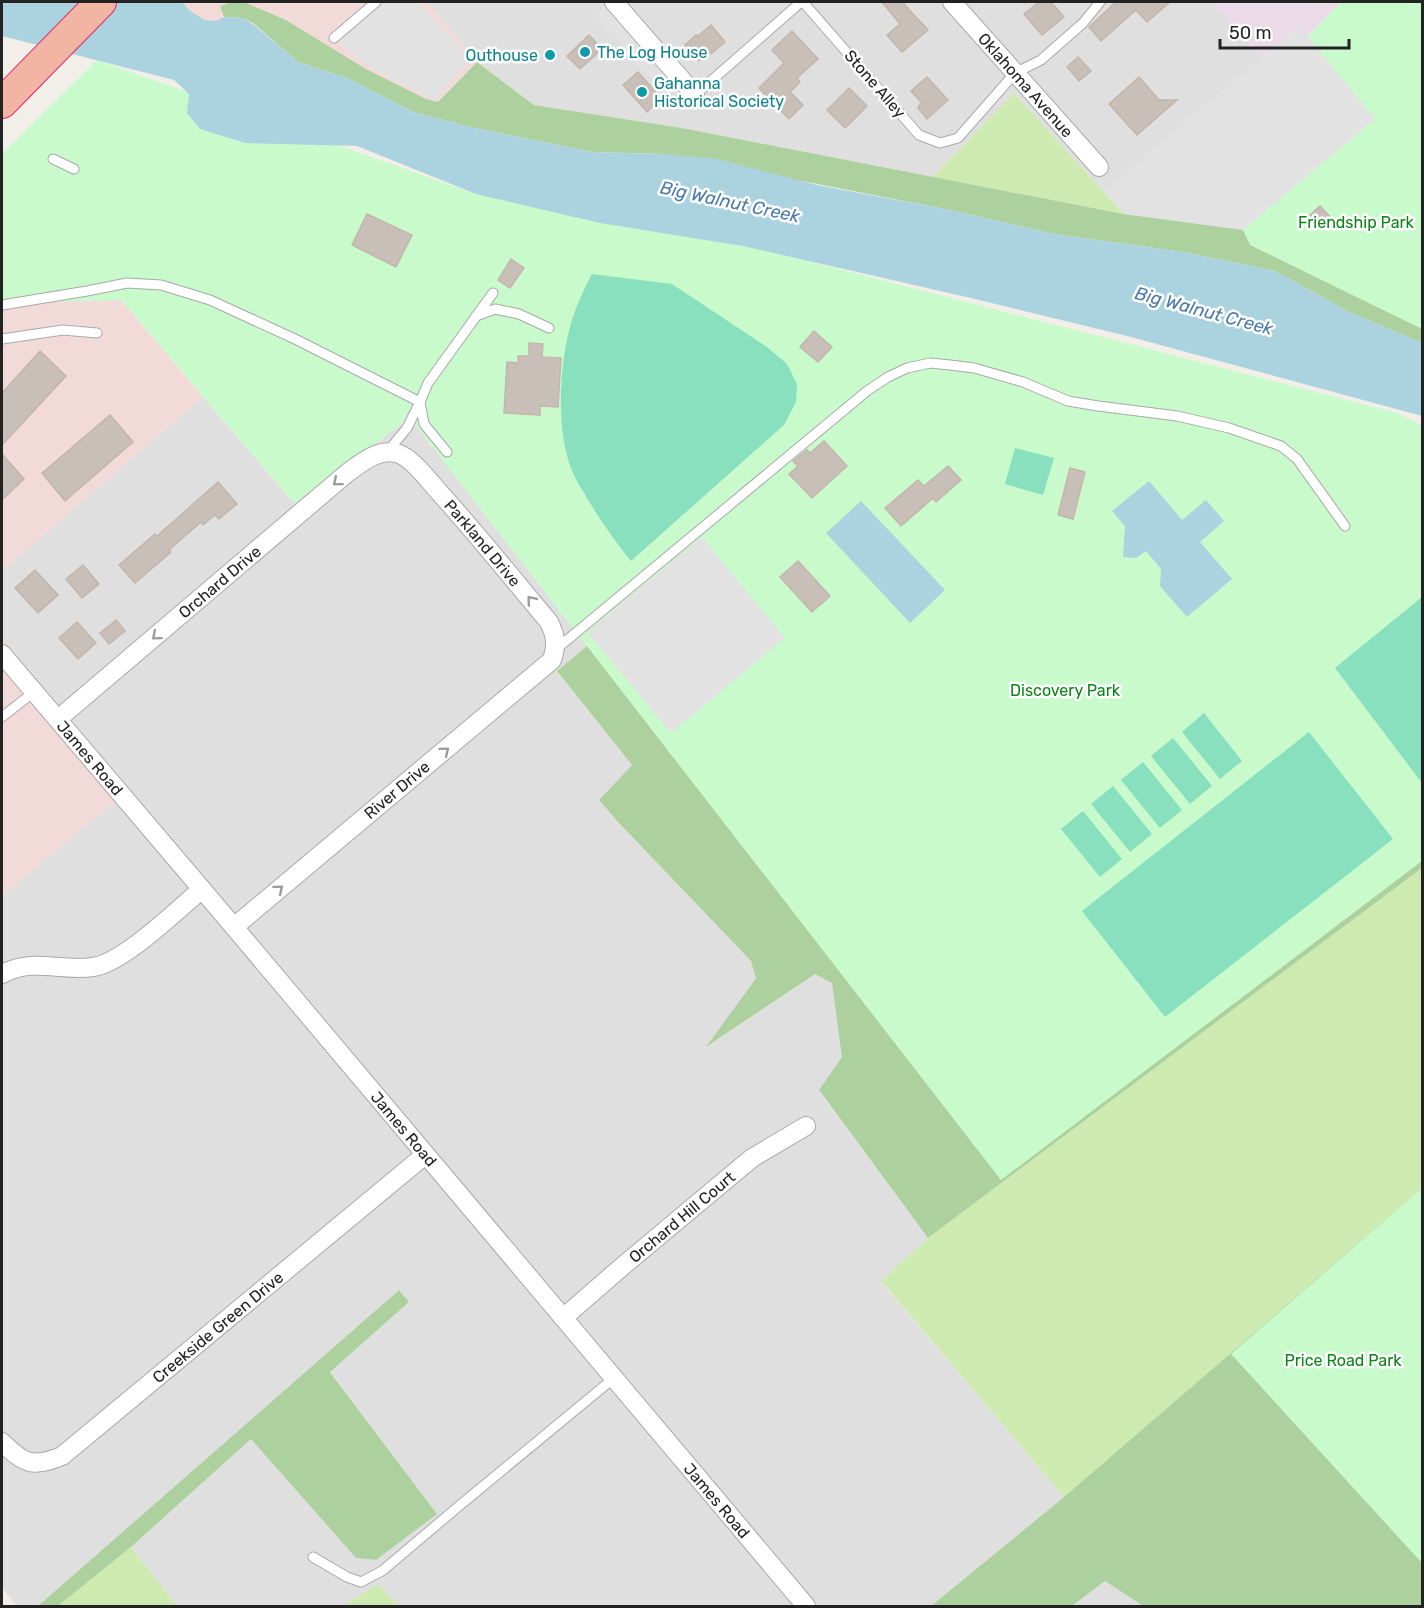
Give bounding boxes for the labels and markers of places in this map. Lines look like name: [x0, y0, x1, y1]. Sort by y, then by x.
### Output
place label: The Log House: [597, 43, 707, 62]
marker: The Log House: [578, 45, 592, 59]
place label: Outhouse: [466, 46, 538, 65]
marker: Outhouse: [543, 48, 557, 62]
place label: Gahanna Historical Society: [654, 74, 784, 111]
marker: Gahanna Historical Society: [635, 85, 649, 99]

